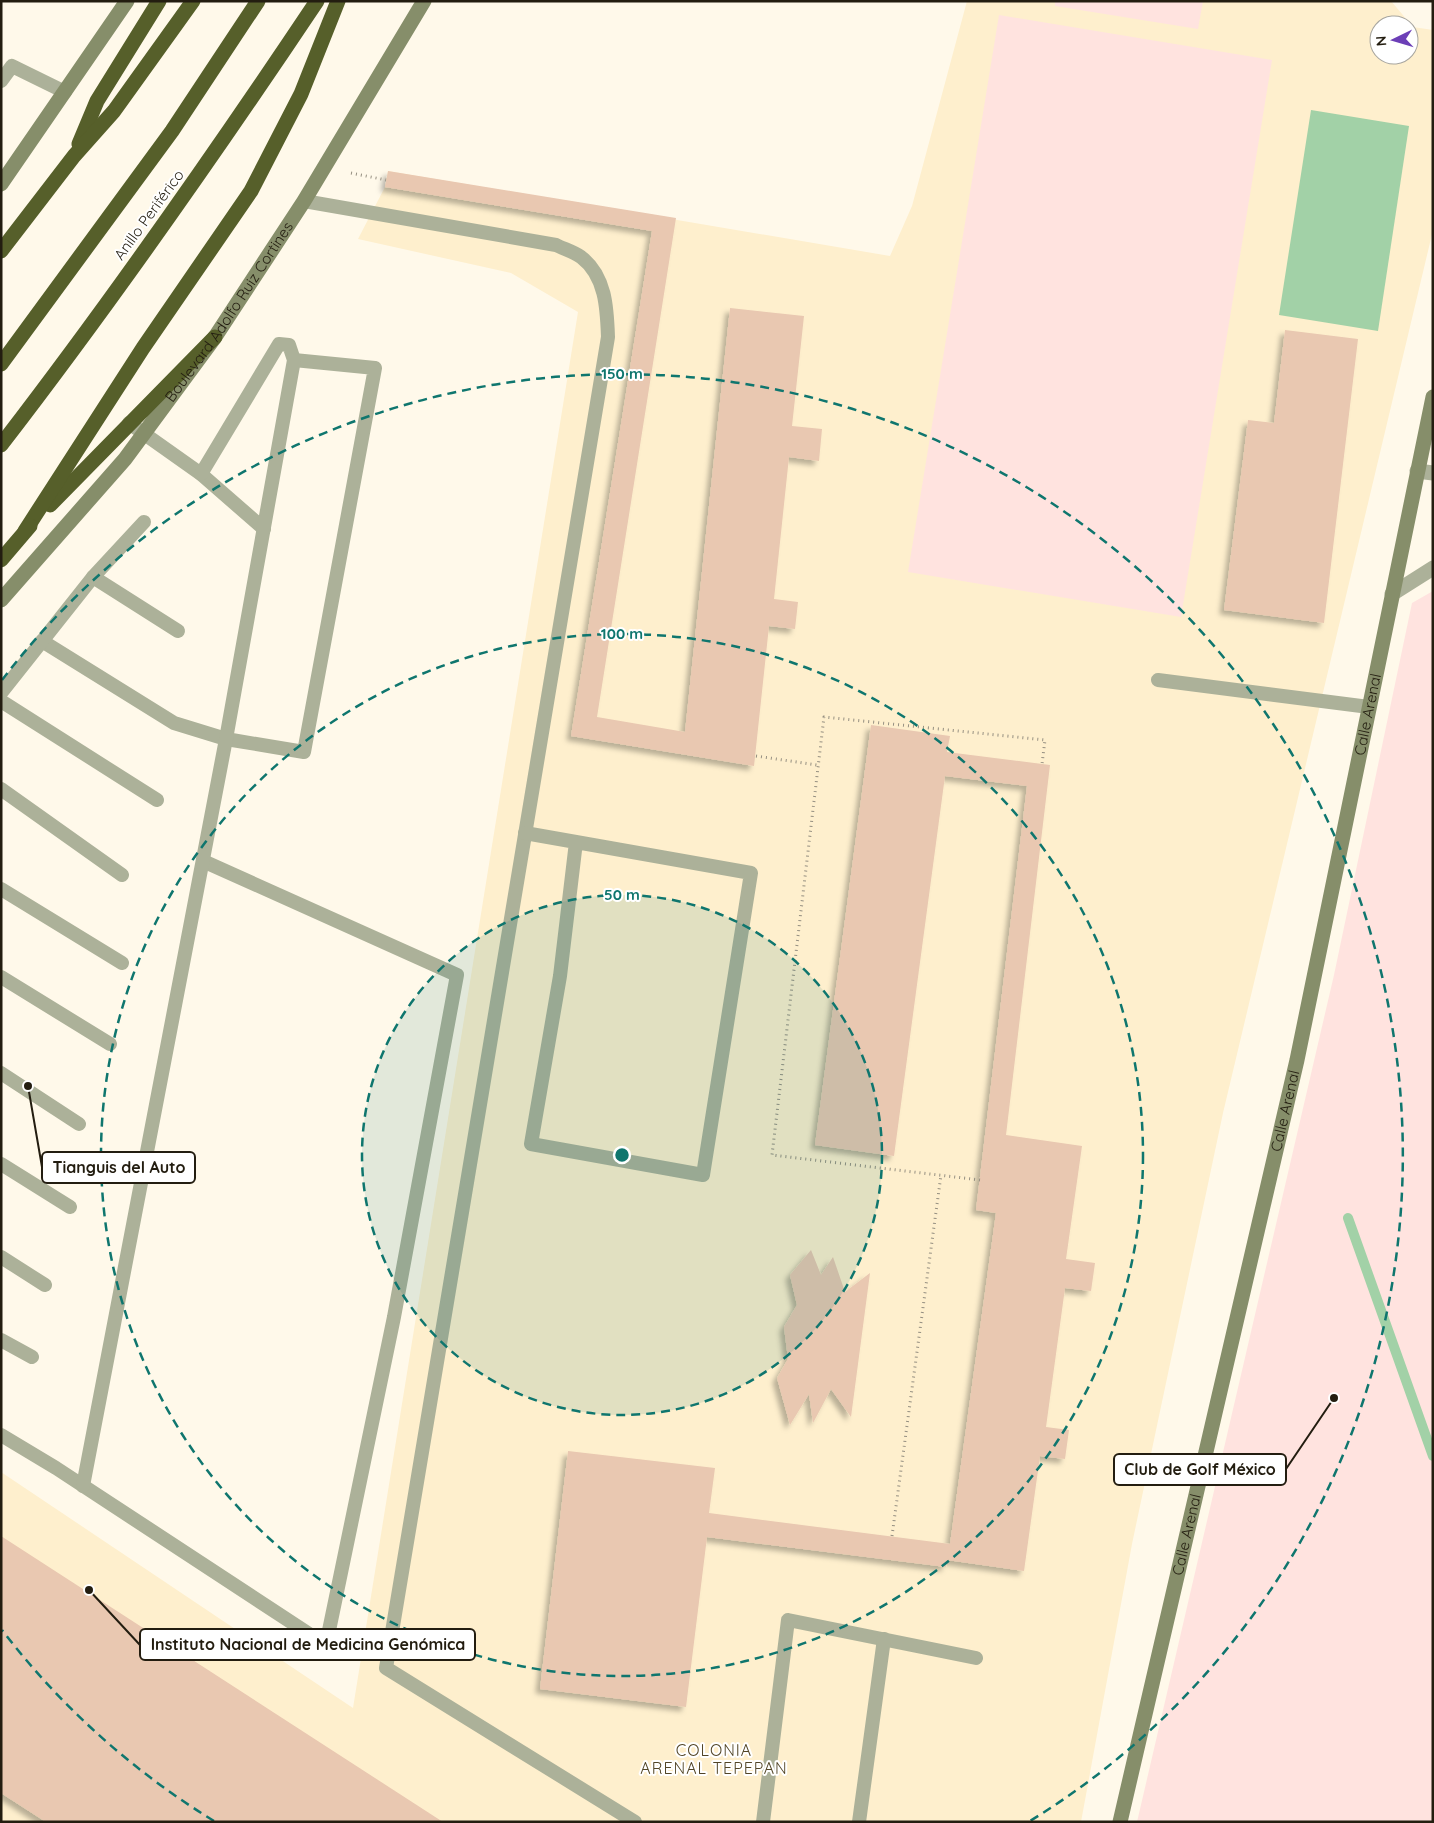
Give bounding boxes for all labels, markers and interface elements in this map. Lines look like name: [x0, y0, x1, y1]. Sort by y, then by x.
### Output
north arrow: [1369, 15, 1419, 65]
text: N: [1372, 35, 1390, 47]
street label: Anillo Periférico: [110, 166, 188, 264]
street label: Boulevard Adolfo Ruiz Cortines: [160, 218, 297, 405]
text: 150 m: [601, 364, 643, 383]
text: 100 m: [601, 624, 643, 643]
street label: Calle Arenal: [1350, 672, 1385, 757]
text: 50 m: [604, 885, 640, 904]
street label: Calle Arenal: [1266, 1068, 1303, 1153]
centre of rings: [613, 1146, 631, 1164]
callout: Tianguis del Auto: [42, 1152, 195, 1183]
text: Tianguis del Auto: [52, 1157, 186, 1177]
callout: Club de Golf México: [1114, 1454, 1286, 1485]
text: Club de Golf México: [1124, 1459, 1276, 1479]
street label: Calle Arenal: [1168, 1492, 1205, 1577]
callout: Instituto Nacional de Medicina Genómica: [140, 1629, 475, 1660]
text: Instituto Nacional de Medicina Genómica: [151, 1634, 465, 1654]
district label: COLONIA ARENAL TEPEPAN: [640, 1740, 788, 1778]

